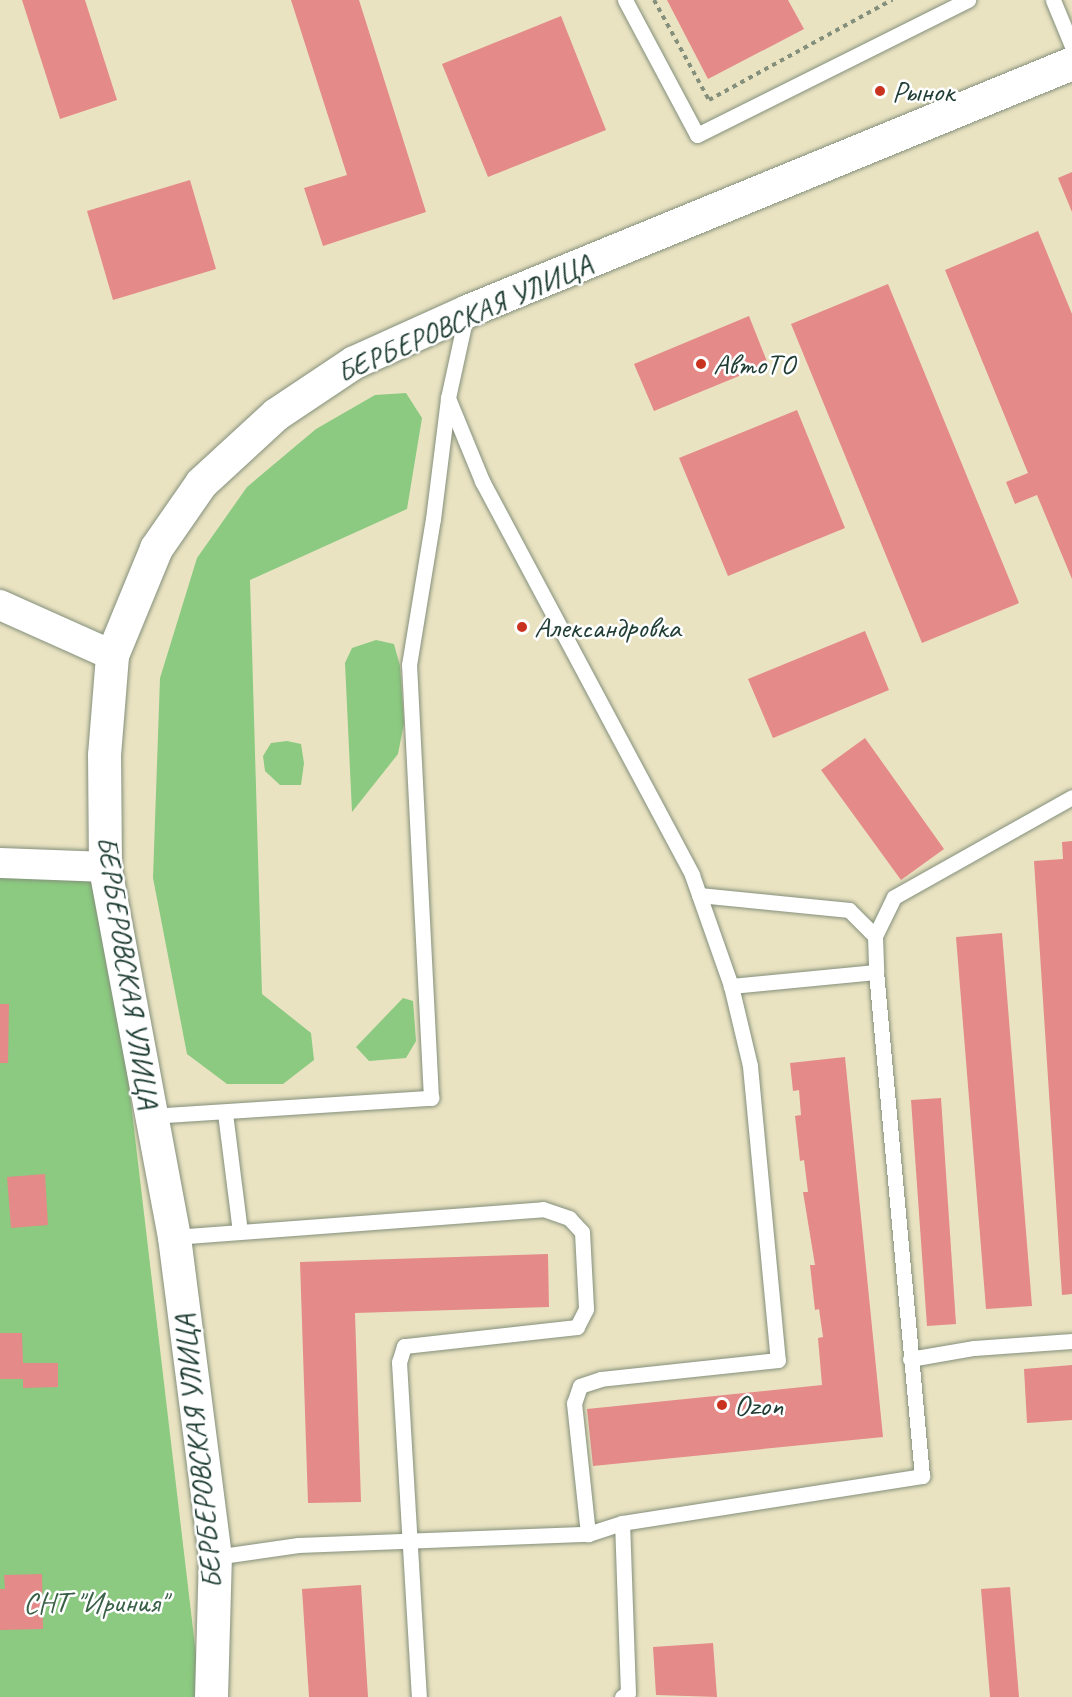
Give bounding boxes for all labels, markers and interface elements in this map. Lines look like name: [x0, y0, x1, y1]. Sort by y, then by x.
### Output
place label: Рынок: [892, 73, 954, 109]
marker: Рынок: [873, 84, 887, 98]
street label: БЕРБЕРОВСКАЯ УЛИЦА: [331, 246, 597, 390]
place label: АвтоТО: [713, 346, 795, 382]
marker: АвтоТО: [694, 357, 708, 371]
place label: Александровка: [534, 609, 681, 645]
marker: Александровка: [515, 620, 529, 634]
street label: БЕРБЕРОВСКАЯ УЛИЦА: [89, 833, 167, 1111]
street label: БЕРБЕРОВСКАЯ УЛИЦА: [166, 1313, 230, 1591]
place label: Ozon: [734, 1387, 783, 1423]
marker: Ozon: [715, 1398, 729, 1412]
park label: СНТ "Ириния": [23, 1584, 167, 1620]

